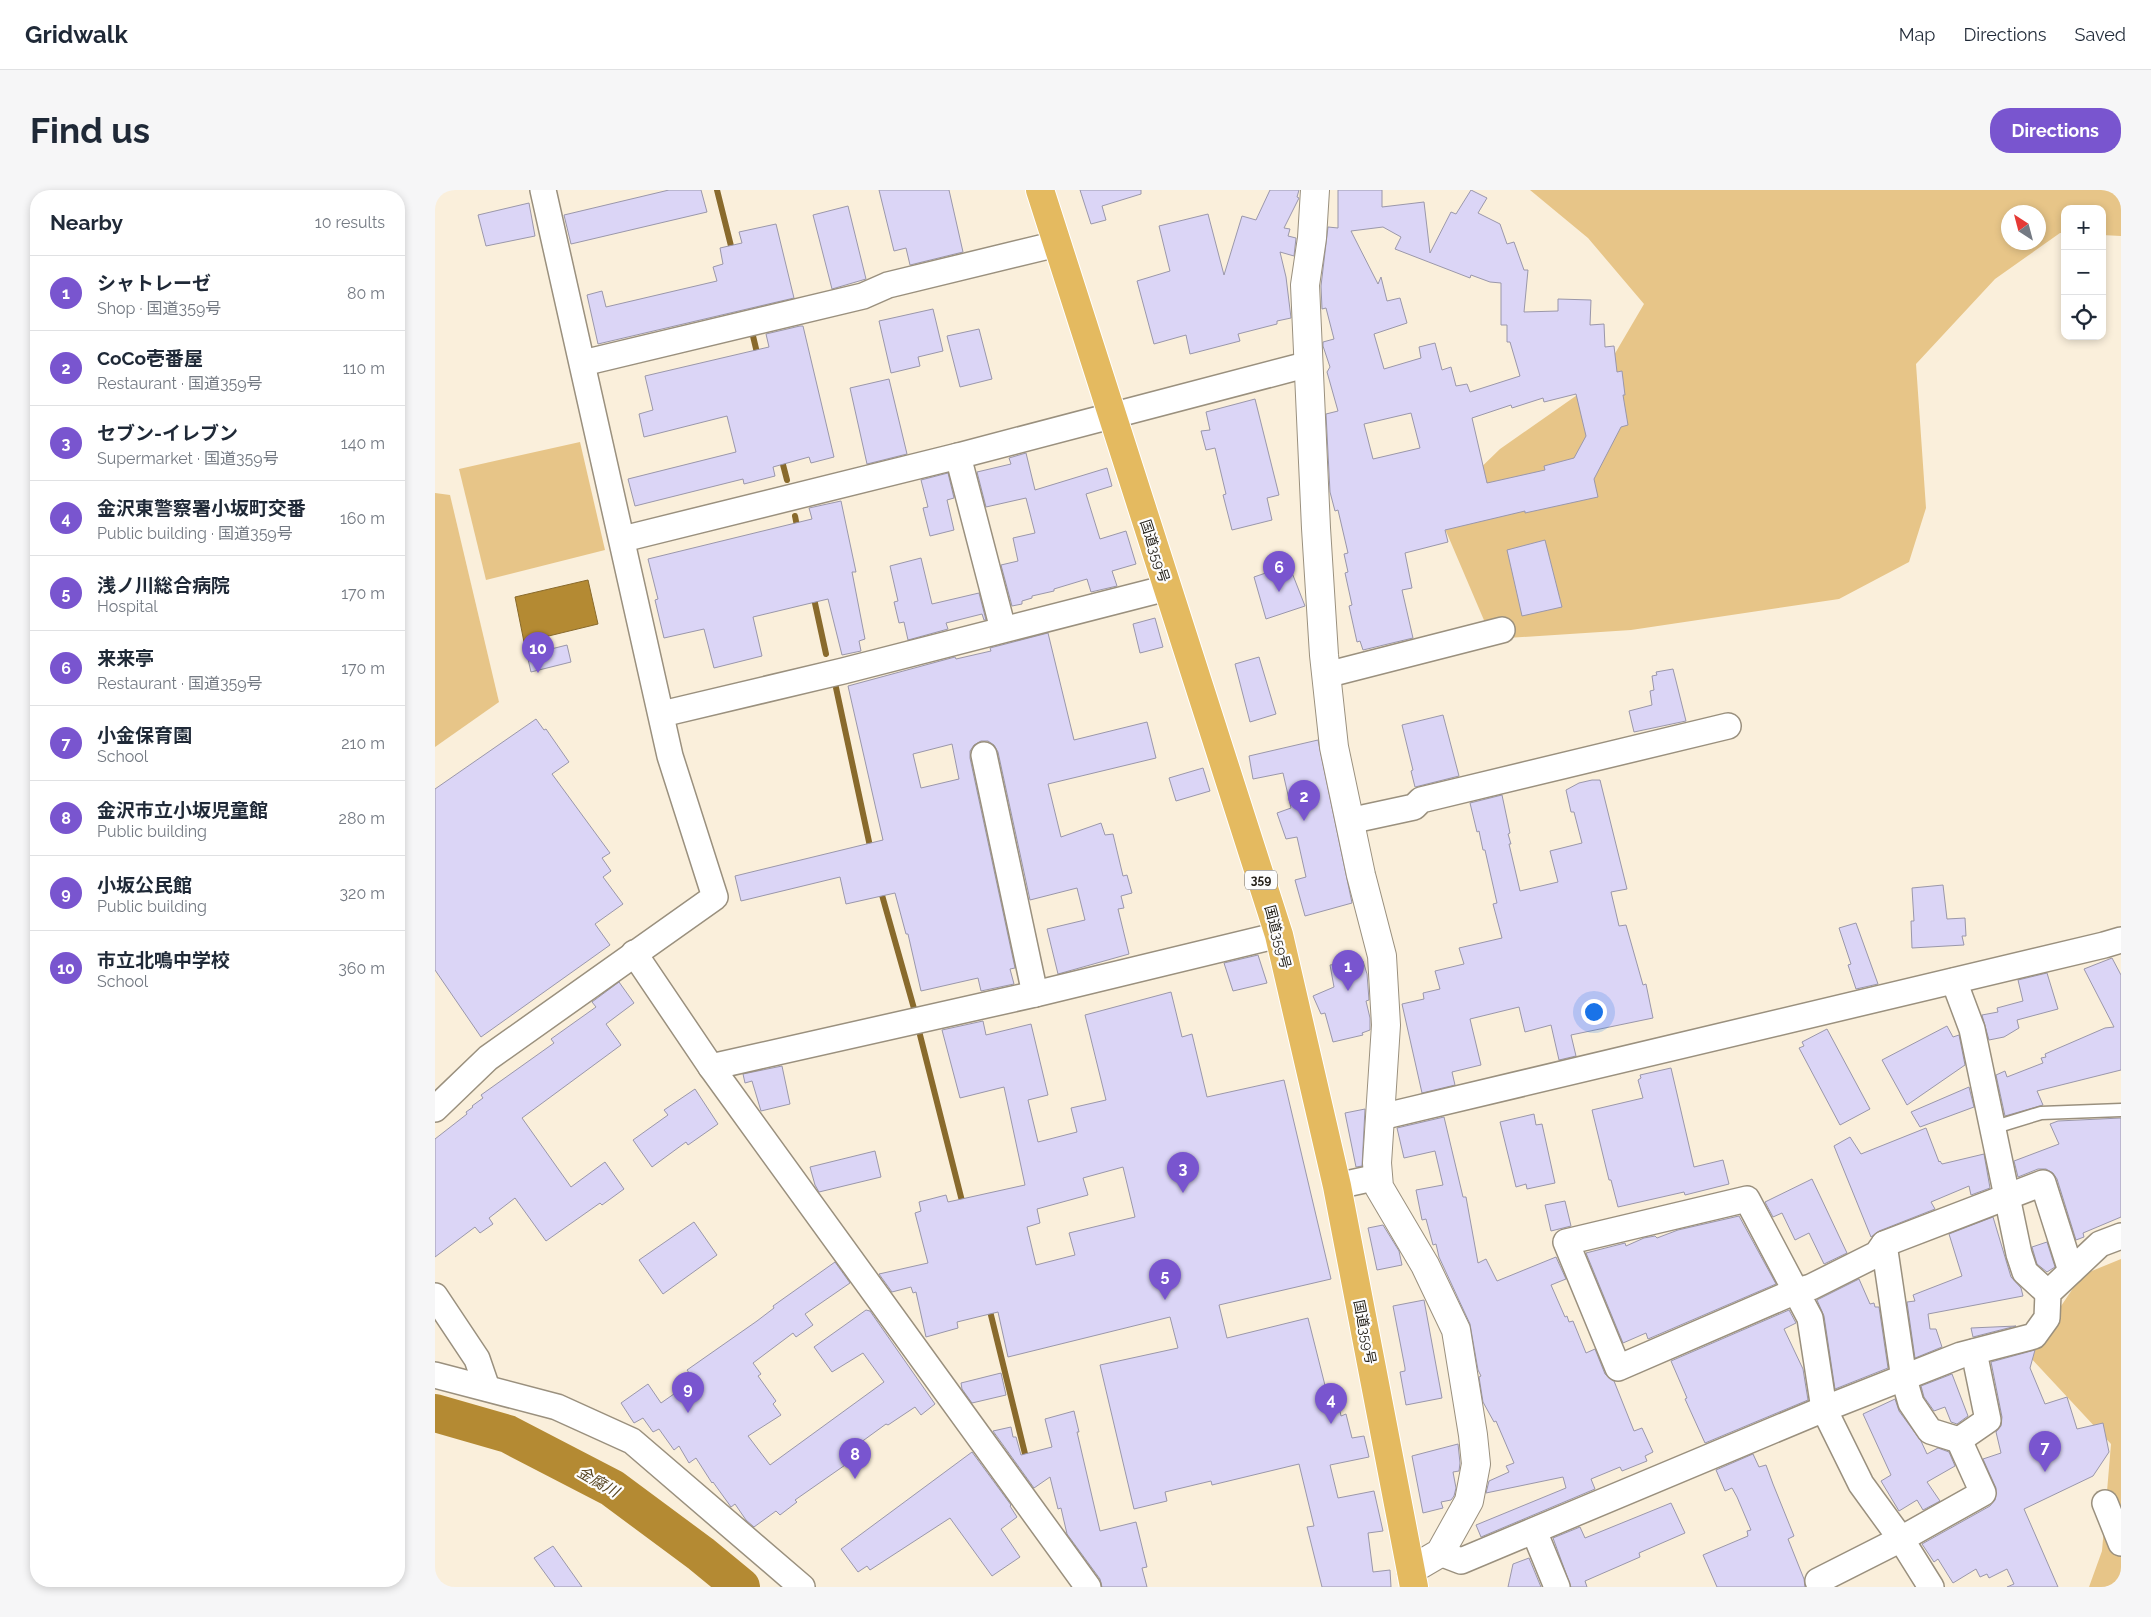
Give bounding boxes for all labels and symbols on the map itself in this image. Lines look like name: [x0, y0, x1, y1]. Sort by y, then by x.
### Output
north arrow: [2001, 205, 2046, 250]
street label: 国道359号: [1137, 517, 1173, 585]
pin: 6: [1263, 551, 1295, 592]
pin: 10: [522, 632, 554, 673]
pin: 2: [1288, 780, 1320, 821]
road number: 359: [1245, 870, 1277, 890]
street label: 国道359号: [1262, 903, 1294, 971]
pin: 1: [1332, 950, 1364, 991]
your location: [1581, 999, 1607, 1025]
pin: 3: [1167, 1152, 1199, 1193]
pin: 5: [1149, 1259, 1181, 1300]
street label: 国道359号: [1351, 1298, 1379, 1366]
pin: 9: [672, 1372, 704, 1413]
pin: 4: [1315, 1383, 1347, 1424]
pin: 7: [2029, 1431, 2061, 1472]
pin: 8: [839, 1438, 871, 1479]
water label: 金腐川: [574, 1463, 624, 1502]

